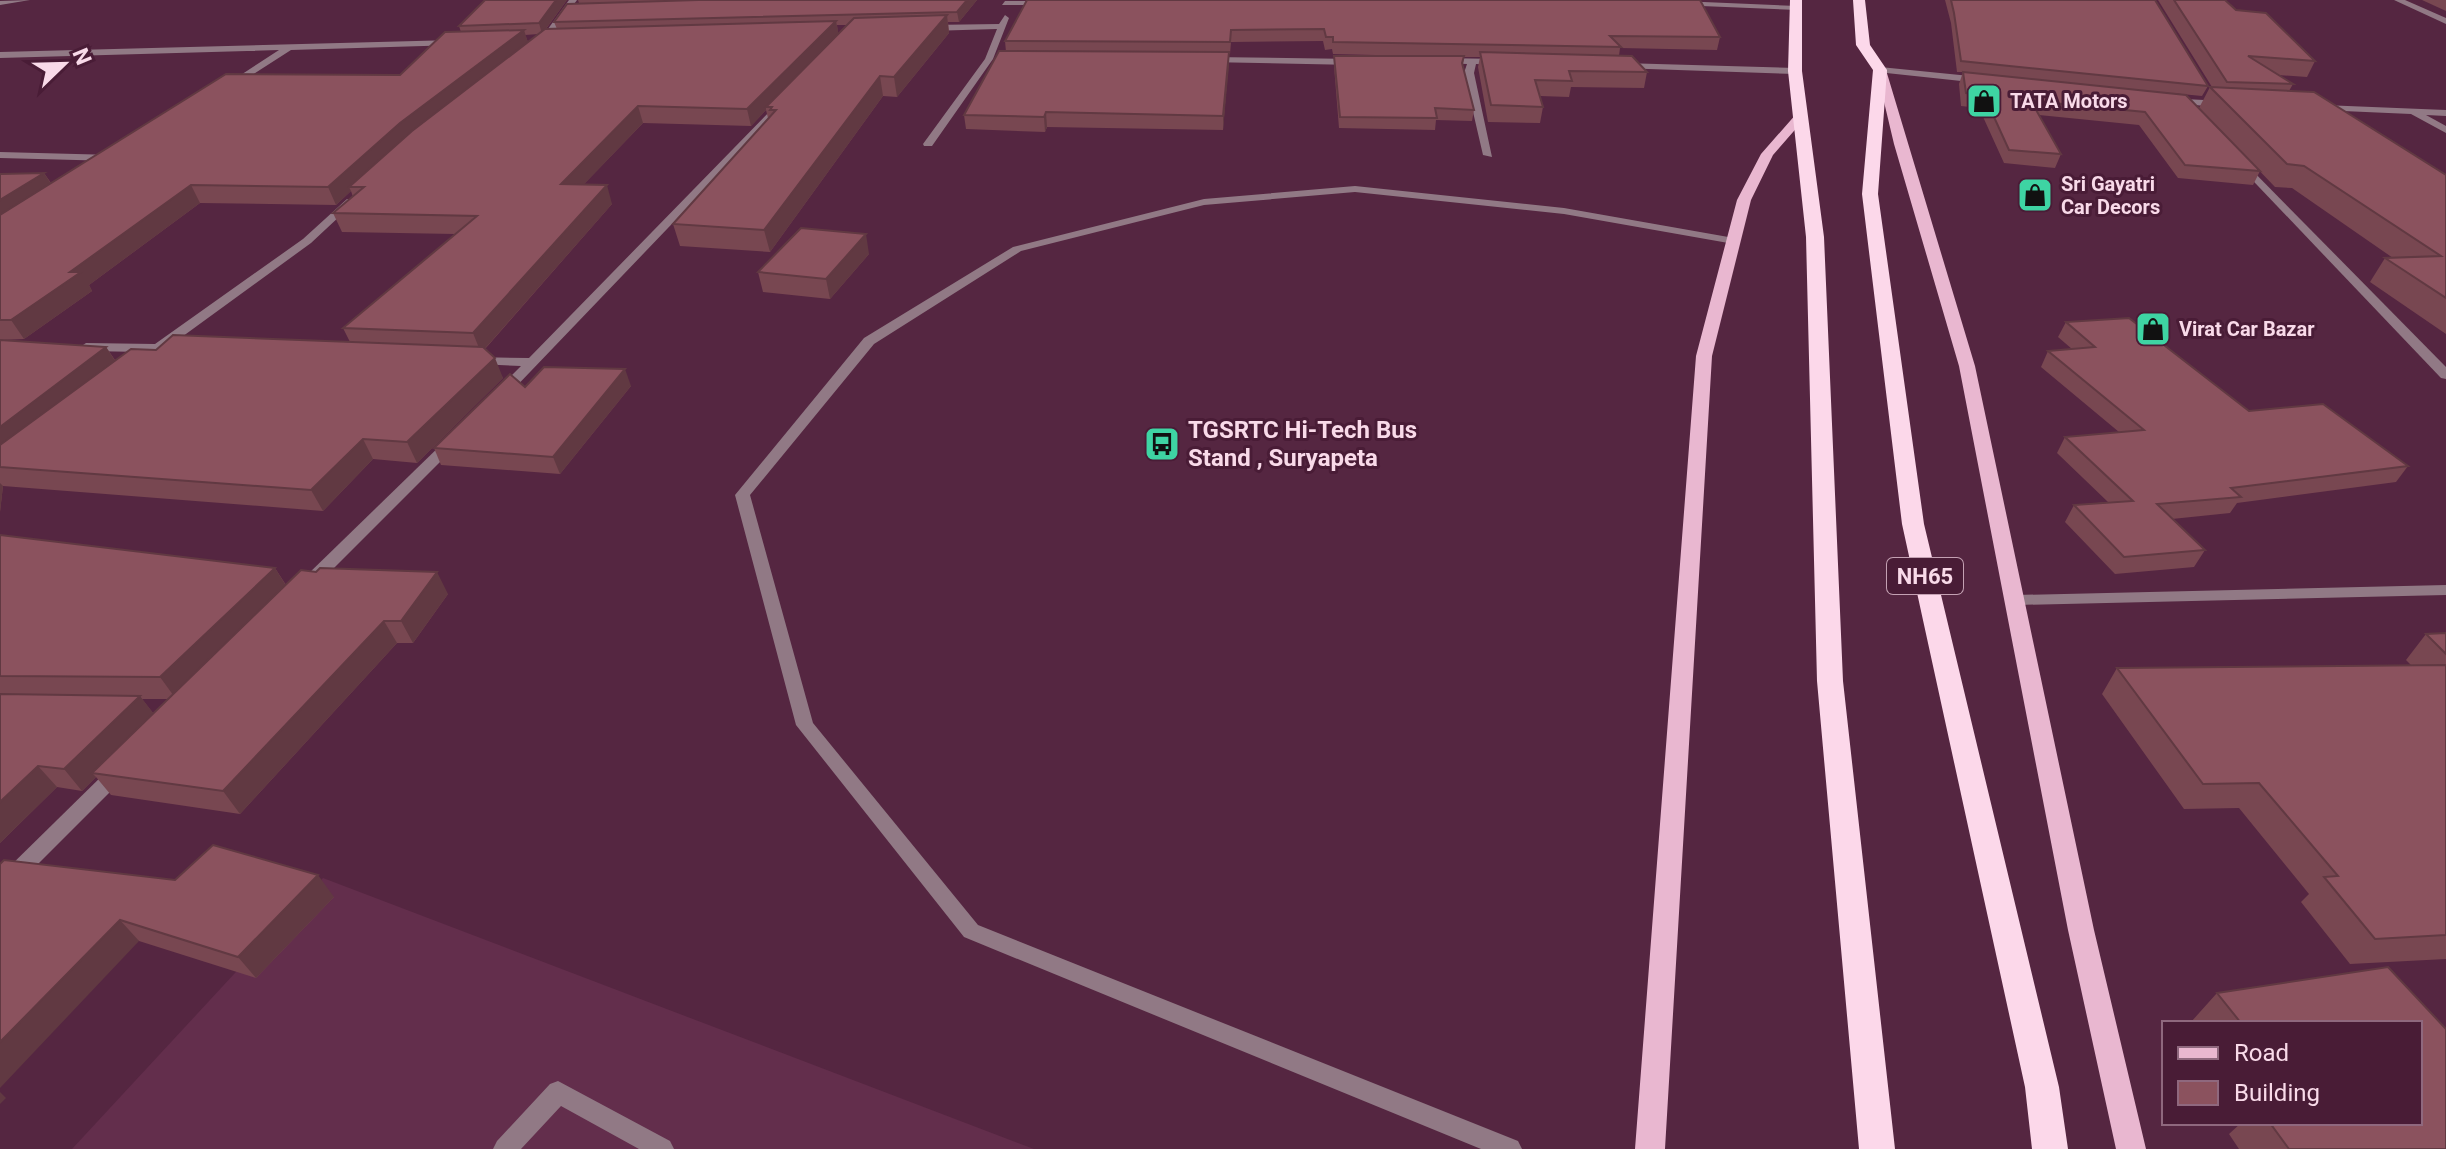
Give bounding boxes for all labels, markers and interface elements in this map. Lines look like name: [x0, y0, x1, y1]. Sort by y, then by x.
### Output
north arrow: [24, 24, 104, 104]
text: N: [67, 44, 96, 68]
shop icon: TATA Motors: [1965, 82, 2003, 120]
place label: TATA Motors: [2010, 89, 2128, 113]
place label: Sri Gayatri Car Decors: [2061, 172, 2160, 219]
shop icon: Sri Gayatri Car Decors: [2016, 176, 2054, 214]
shop icon: Virat Car Bazar: [2134, 310, 2172, 348]
place label: Virat Car Bazar: [2179, 317, 2315, 341]
place label: TGSRTC Hi-Tech Bus Stand , Suryapeta: [1188, 416, 1417, 472]
bus stop icon: TGSRTC Hi-Tech Bus Stand , Suryapeta: [1143, 425, 1181, 463]
road number: NH65: [1887, 558, 1963, 594]
legend: [2162, 1021, 2422, 1125]
text: Road: [2234, 1039, 2289, 1067]
text: Building: [2234, 1079, 2320, 1107]

